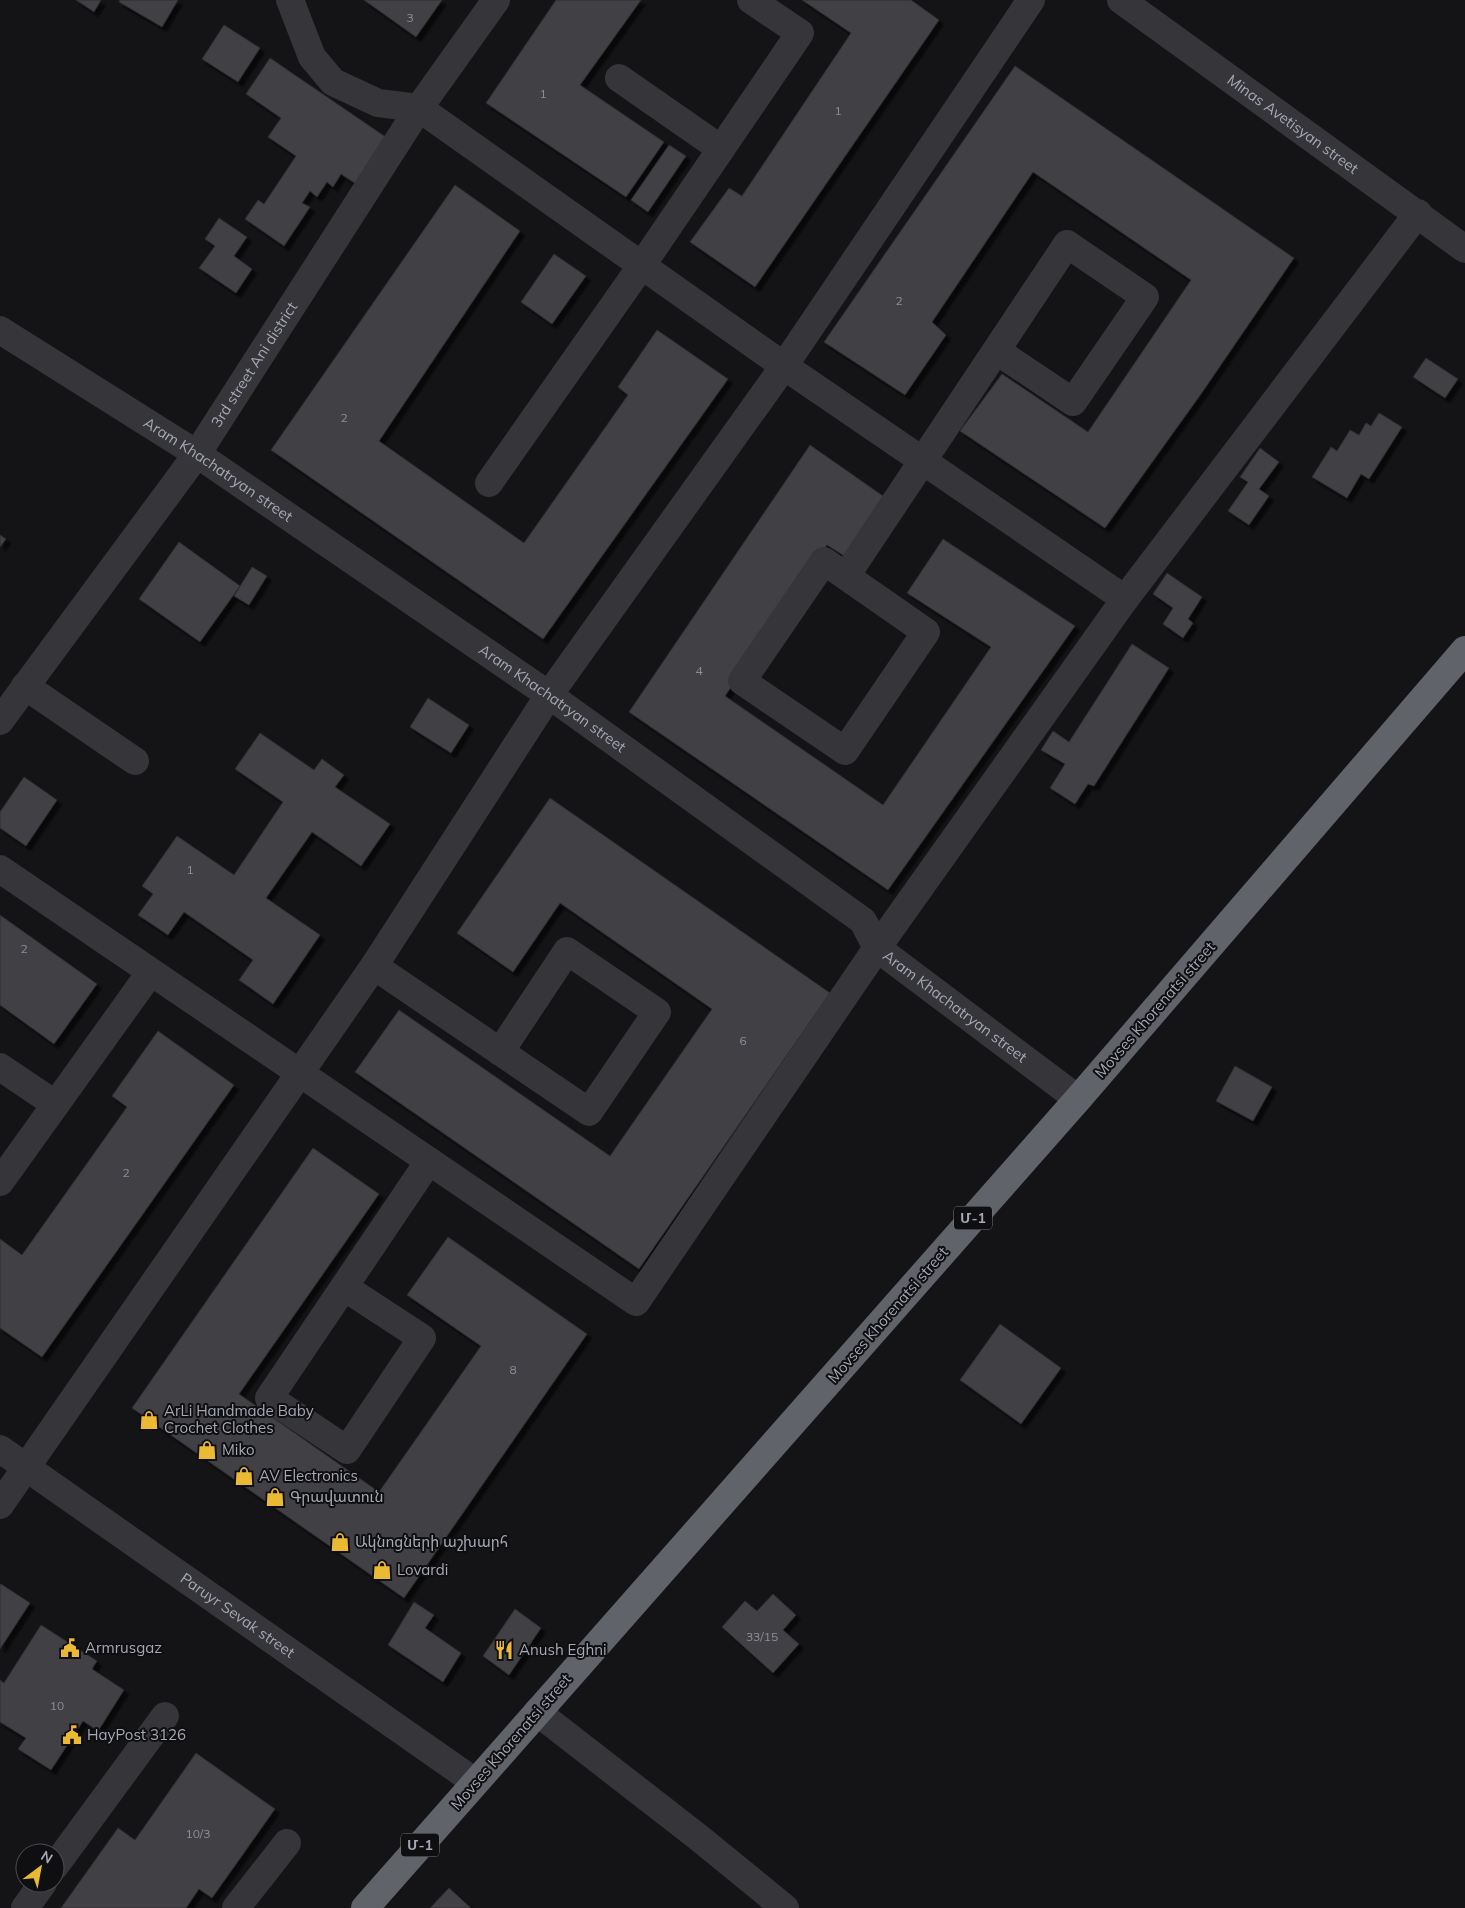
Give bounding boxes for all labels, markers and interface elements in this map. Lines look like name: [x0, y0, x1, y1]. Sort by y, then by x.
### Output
house number: 3: [406, 10, 414, 25]
street label: Minas Avetisyan street: [1224, 70, 1362, 178]
house number: 1: [539, 86, 547, 101]
house number: 1: [834, 103, 842, 118]
house number: 2: [895, 293, 903, 308]
street label: 3rd street Ani district: [207, 298, 301, 431]
house number: 2: [340, 410, 348, 425]
street label: Aram Khachatryan street: [140, 413, 297, 526]
street label: Aram Khachatryan street: [475, 640, 630, 756]
house number: 4: [695, 663, 703, 678]
house number: 1: [186, 862, 194, 877]
street label: Movses Khorenatsi street: [1090, 938, 1219, 1082]
house number: 2: [20, 941, 28, 956]
street label: Aram Khachatryan street: [879, 946, 1031, 1066]
house number: 6: [739, 1033, 747, 1048]
house number: 2: [122, 1165, 130, 1180]
road number: Մ-1: [954, 1206, 992, 1230]
street label: Movses Khorenatsi street: [823, 1243, 952, 1387]
house number: 8: [509, 1362, 517, 1377]
place label: ArLi Handmade Baby Crochet Clothes: [164, 1401, 314, 1437]
shop icon: ArLi Handmade Baby Crochet Clothes: [138, 1409, 160, 1431]
shop icon: Miko: [196, 1439, 218, 1461]
place label: Miko: [222, 1440, 255, 1459]
shop icon: AV Electronics: [233, 1465, 255, 1487]
place label: AV Electronics: [259, 1466, 358, 1485]
shop icon: Գրավատուն: [264, 1486, 286, 1508]
place label: Գրավատուն: [290, 1487, 383, 1506]
shop icon: Ակնոցների աշխարհ: [329, 1531, 351, 1553]
place label: Ակնոցների աշխարհ: [355, 1532, 508, 1551]
shop icon: Lovardi: [371, 1559, 393, 1581]
place label: Lovardi: [397, 1560, 448, 1579]
street label: Paruyr Sevak street: [177, 1568, 299, 1662]
house number: 33/15: [746, 1629, 778, 1644]
public building icon: Armrusgaz: [59, 1637, 81, 1659]
place label: Armrusgaz: [85, 1638, 162, 1657]
restaurant icon: Anush Eghni: [493, 1639, 515, 1661]
place label: Anush Eghni: [519, 1640, 607, 1659]
street label: Movses Khorenatsi street: [446, 1670, 575, 1814]
house number: 10: [50, 1698, 64, 1713]
public building icon: HayPost 3126: [61, 1724, 83, 1746]
place label: HayPost 3126: [87, 1725, 186, 1744]
house number: 10/3: [185, 1826, 211, 1841]
road number: Մ-1: [401, 1834, 439, 1856]
north arrow: [15, 1843, 65, 1893]
text: N: [38, 1847, 56, 1867]

